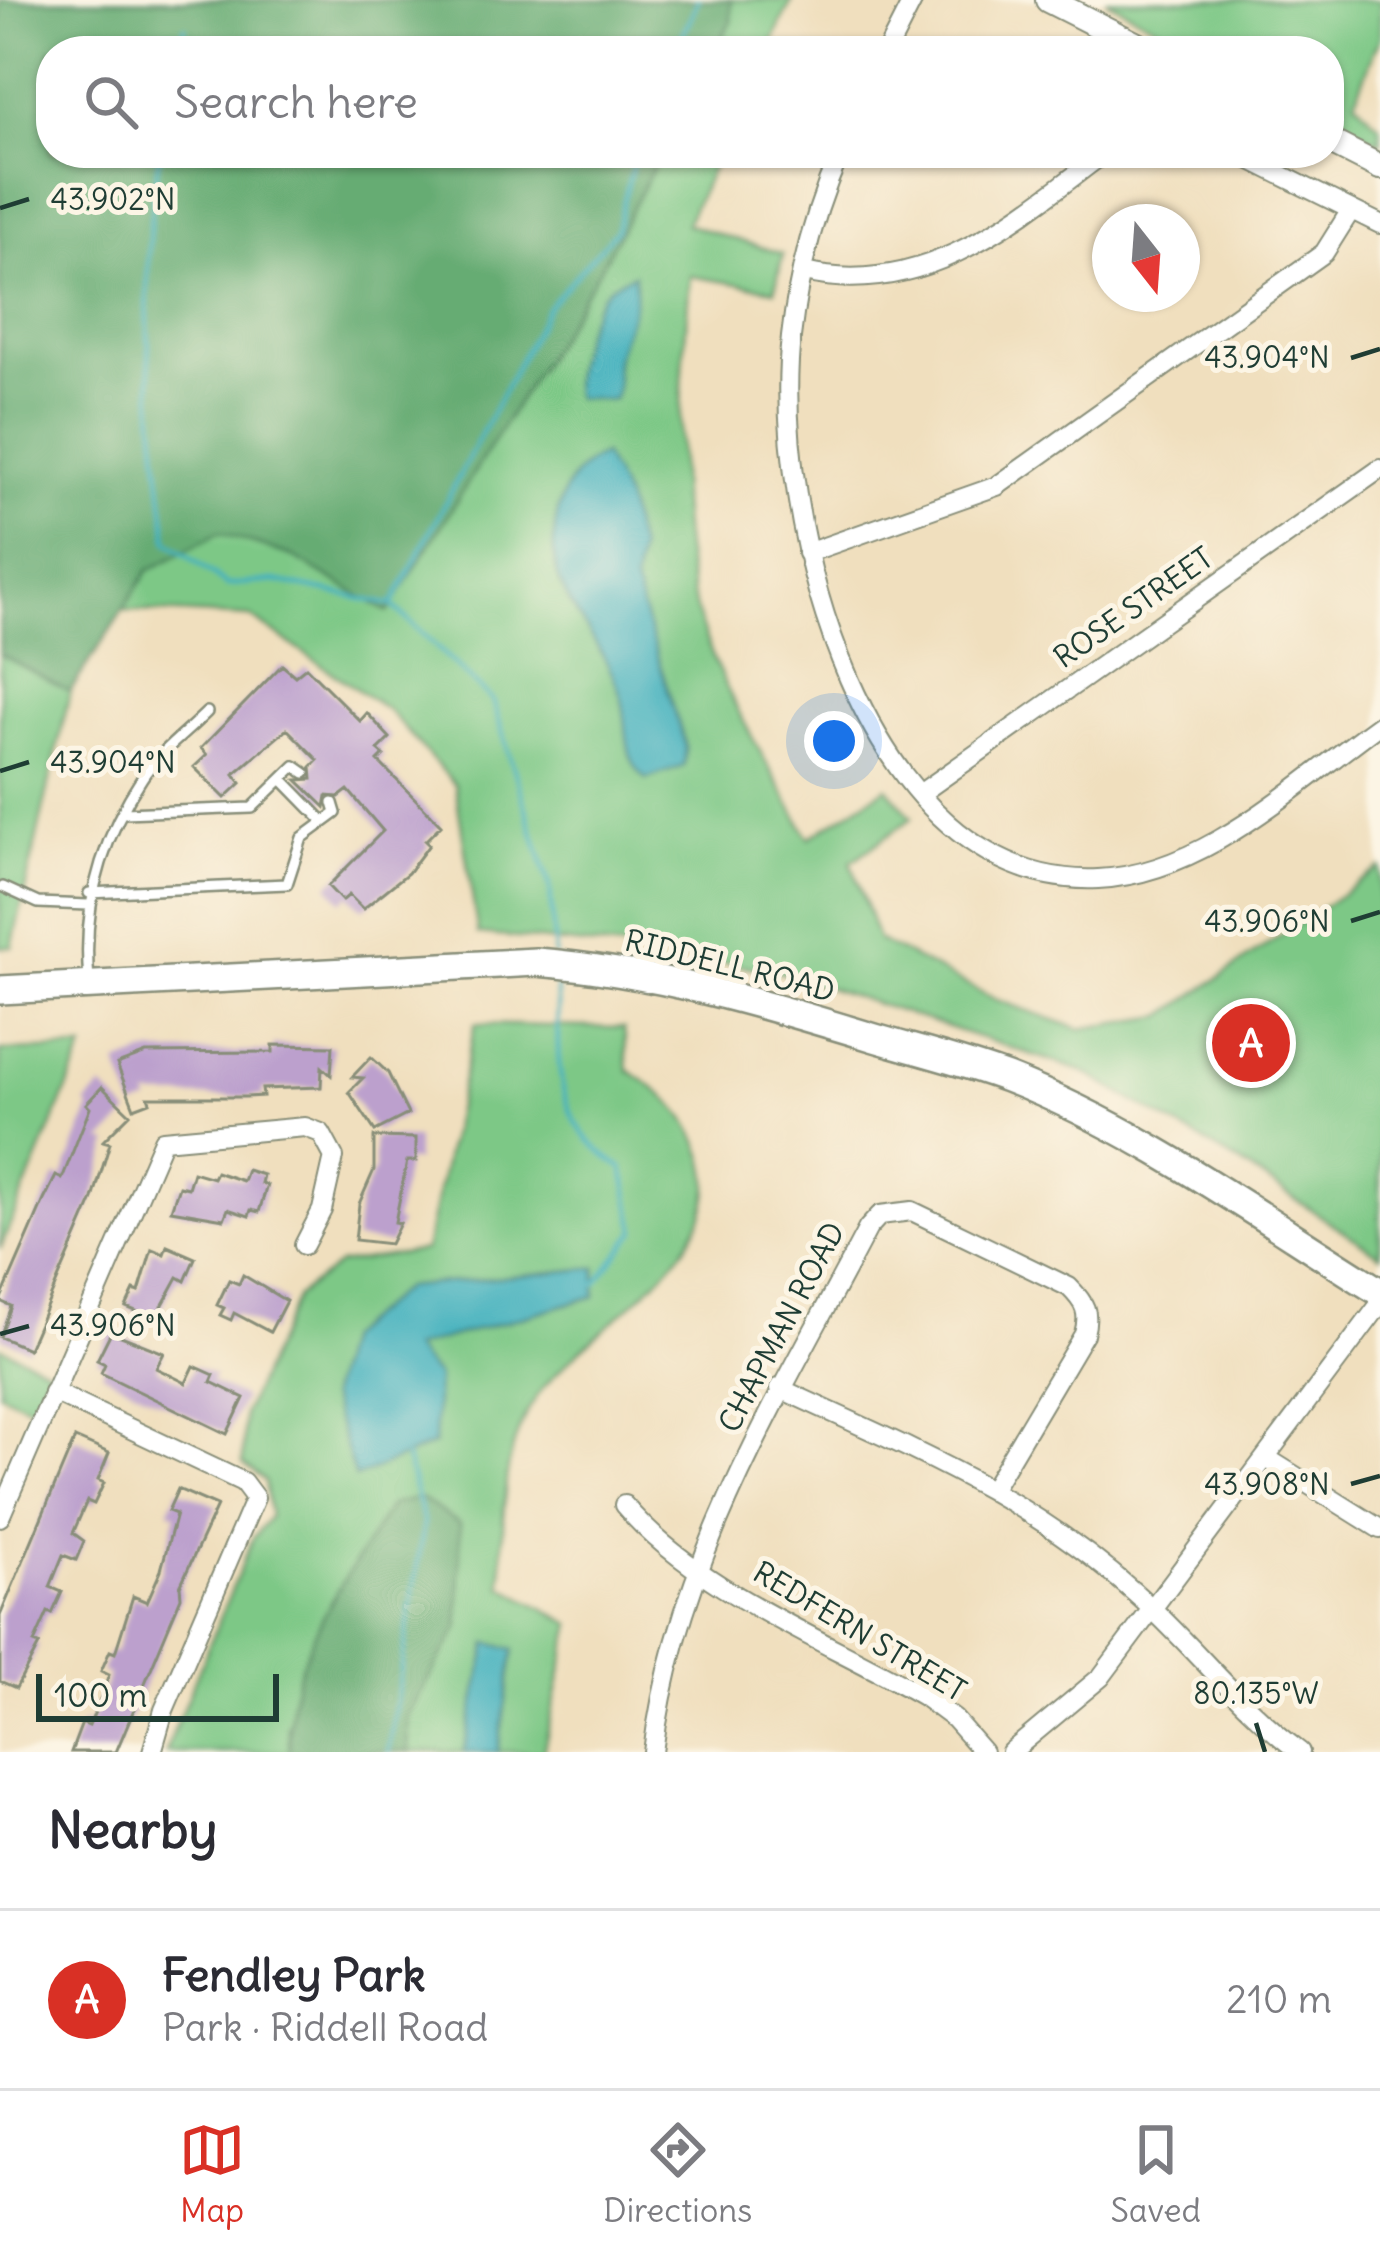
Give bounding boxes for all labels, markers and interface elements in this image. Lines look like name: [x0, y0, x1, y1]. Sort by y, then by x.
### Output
search box: [36, 36, 1344, 168]
icon: search: [78, 69, 144, 135]
text: Search here: [174, 74, 418, 130]
text: 43.902°N: [51, 180, 175, 218]
north arrow: [1092, 204, 1200, 312]
text: 43.904°N: [1204, 338, 1330, 376]
street label: ROSE STREET: [1046, 538, 1220, 676]
your location: [804, 711, 864, 771]
text: 43.904°N: [50, 743, 176, 781]
text: 43.906°N: [1204, 902, 1330, 940]
street label: RIDDELL ROAD: [621, 921, 839, 1009]
pin: A: [1212, 998, 1290, 1088]
street label: CHAPMAN ROAD: [710, 1215, 852, 1439]
text: 43.906°N: [50, 1306, 176, 1344]
text: 43.908°N: [1204, 1465, 1330, 1503]
street label: REDFERN STREET: [747, 1552, 973, 1710]
scale bar: [36, 1668, 279, 1721]
text: 100 m: [54, 1674, 147, 1716]
text: 80.135°W: [1193, 1674, 1319, 1712]
text: Nearby: [48, 1798, 217, 1862]
text: Fendley Park: [162, 1947, 425, 2003]
text: A: [74, 1975, 100, 2024]
text: 210 m: [1226, 1975, 1332, 2024]
text: Park · Riddell Road: [162, 2003, 488, 2052]
tab: Map: [179, 2117, 245, 2231]
tab: Directions: [603, 2117, 752, 2231]
tab: Saved: [1111, 2117, 1201, 2231]

